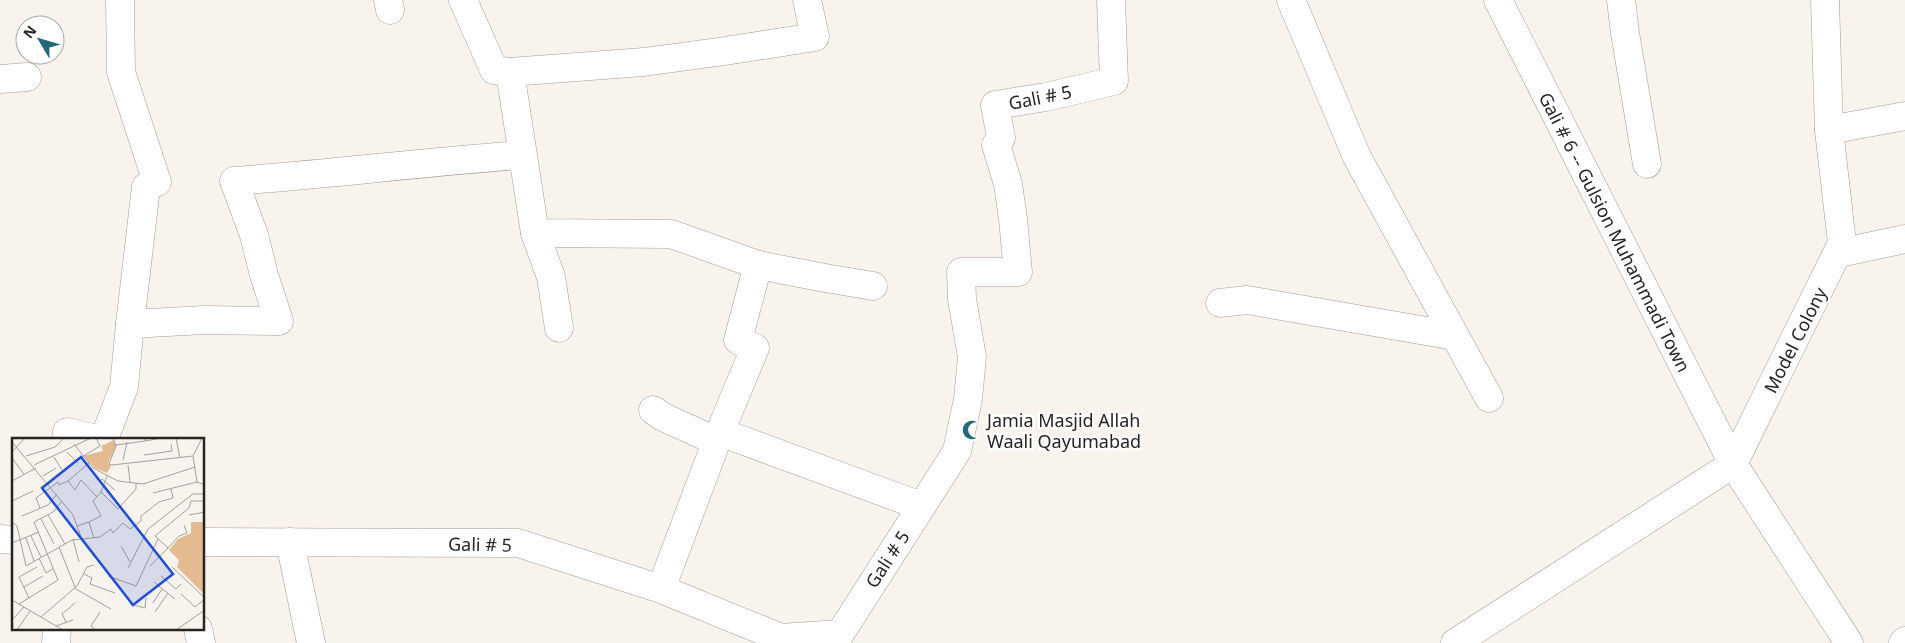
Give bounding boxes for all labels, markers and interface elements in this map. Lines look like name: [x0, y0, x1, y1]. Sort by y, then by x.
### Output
north arrow: [15, 15, 65, 65]
text: N: [18, 21, 40, 42]
street label: Gali # 5: [1006, 79, 1074, 115]
street label: Gali # 6 -- Gulsion Muhammadi Town: [1534, 88, 1696, 376]
street label: Model Colony: [1758, 282, 1832, 397]
place label: Jamia Masjid Allah Waali Qayumabad: [985, 408, 1141, 453]
mosque icon: Jamia Masjid Allah Waali Qayumabad: [961, 419, 983, 441]
inset map: [12, 438, 205, 630]
street label: Gali # 5: [860, 526, 914, 592]
street label: Gali # 5: [448, 531, 512, 557]

